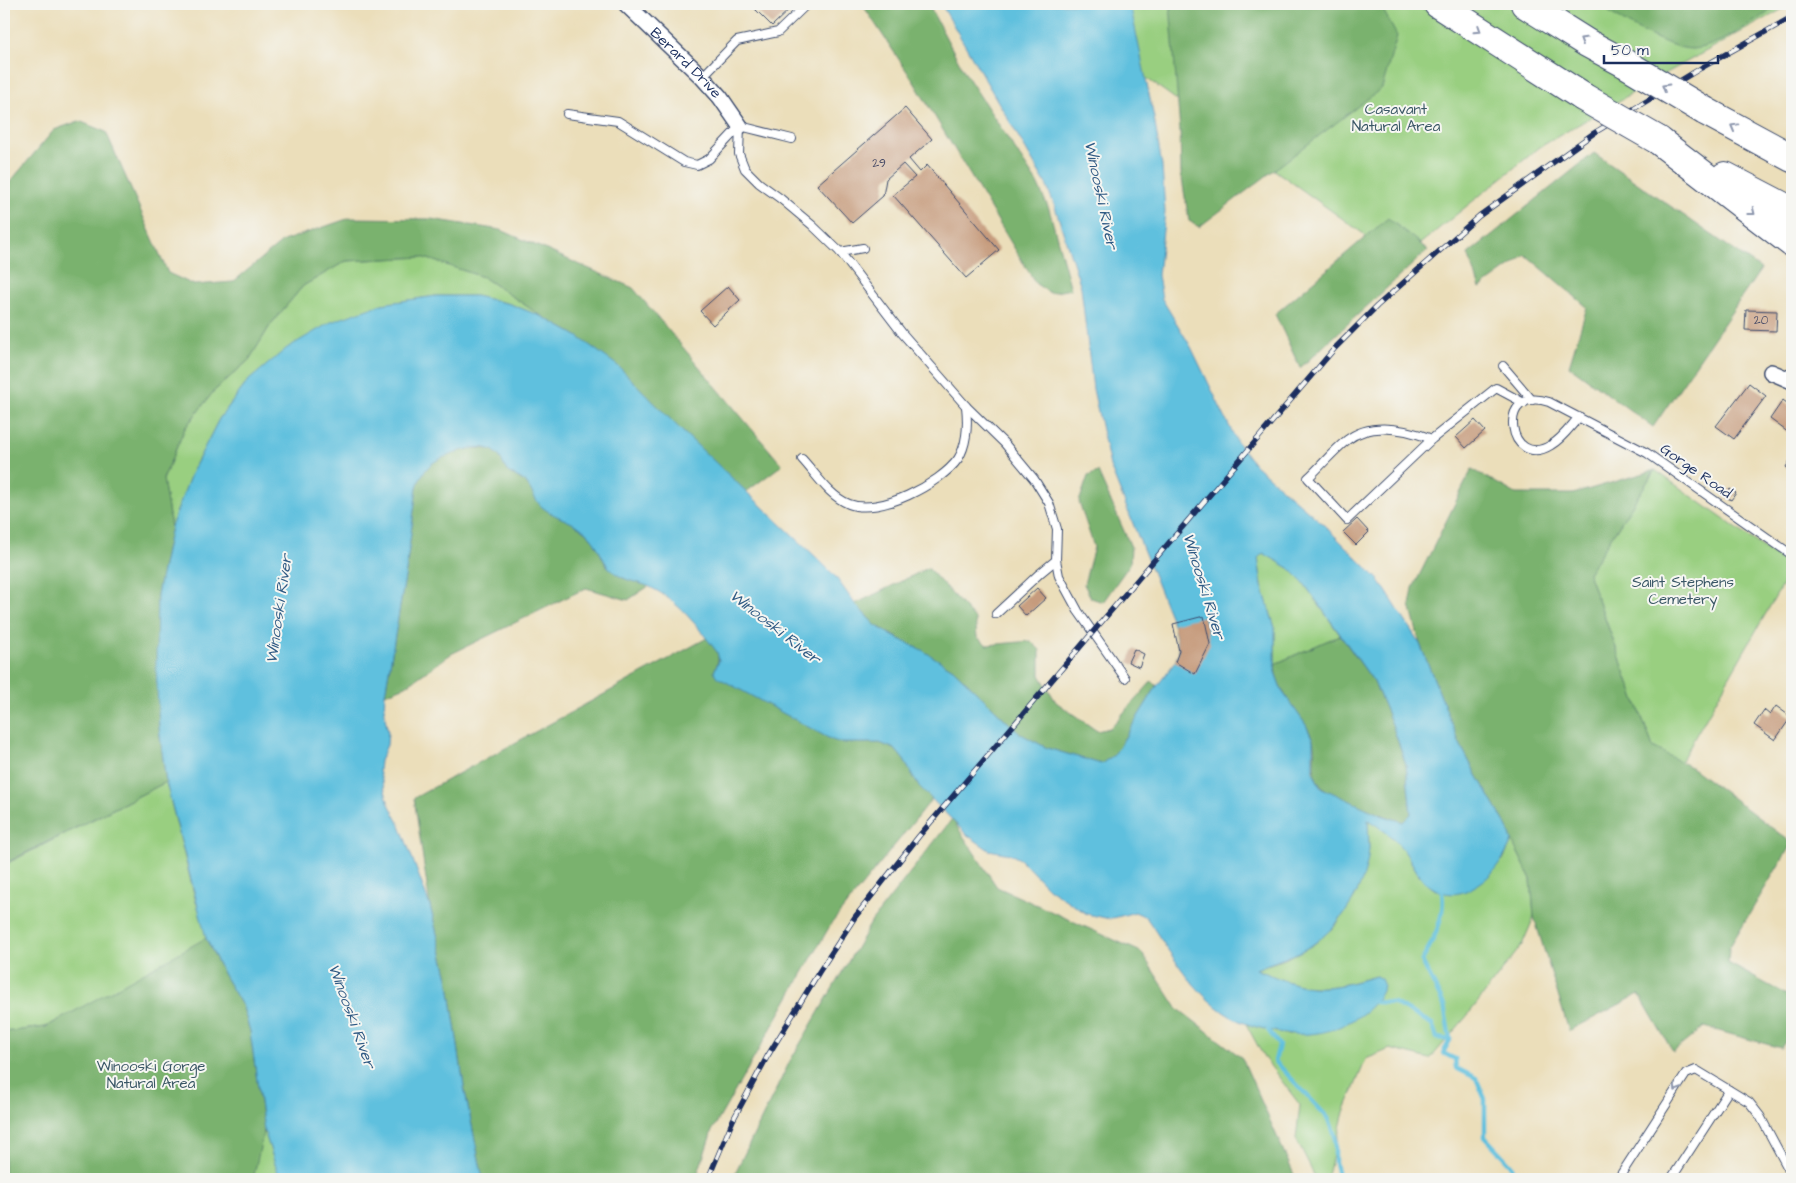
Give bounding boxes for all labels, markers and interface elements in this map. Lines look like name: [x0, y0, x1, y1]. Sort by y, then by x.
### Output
street label: Berard Drive: [646, 22, 727, 103]
one-way arrow: [1473, 24, 1482, 34]
scale bar: [1604, 32, 1717, 64]
one-way arrow: [1580, 36, 1589, 46]
text: 50 m: [1611, 40, 1649, 61]
one-way arrow: [1662, 84, 1671, 94]
park label: Casavant Natural Area: [1352, 99, 1441, 137]
one-way arrow: [1730, 123, 1739, 133]
water label: Winooski River: [1079, 139, 1124, 253]
house number: 29: [872, 155, 886, 172]
one-way arrow: [1746, 206, 1756, 215]
house number: 20: [1754, 312, 1769, 329]
street label: Gorge Road: [1655, 438, 1736, 505]
water label: Winooski River: [1177, 530, 1231, 644]
water label: Winooski River: [260, 551, 298, 665]
park label: Saint Stephens Cemetery: [1632, 572, 1734, 611]
water label: Winooski River: [725, 585, 827, 671]
water label: Winooski River: [323, 961, 382, 1073]
park label: Winooski Gorge Natural Area: [97, 1056, 205, 1094]
one-way arrow: [1674, 1082, 1683, 1091]

